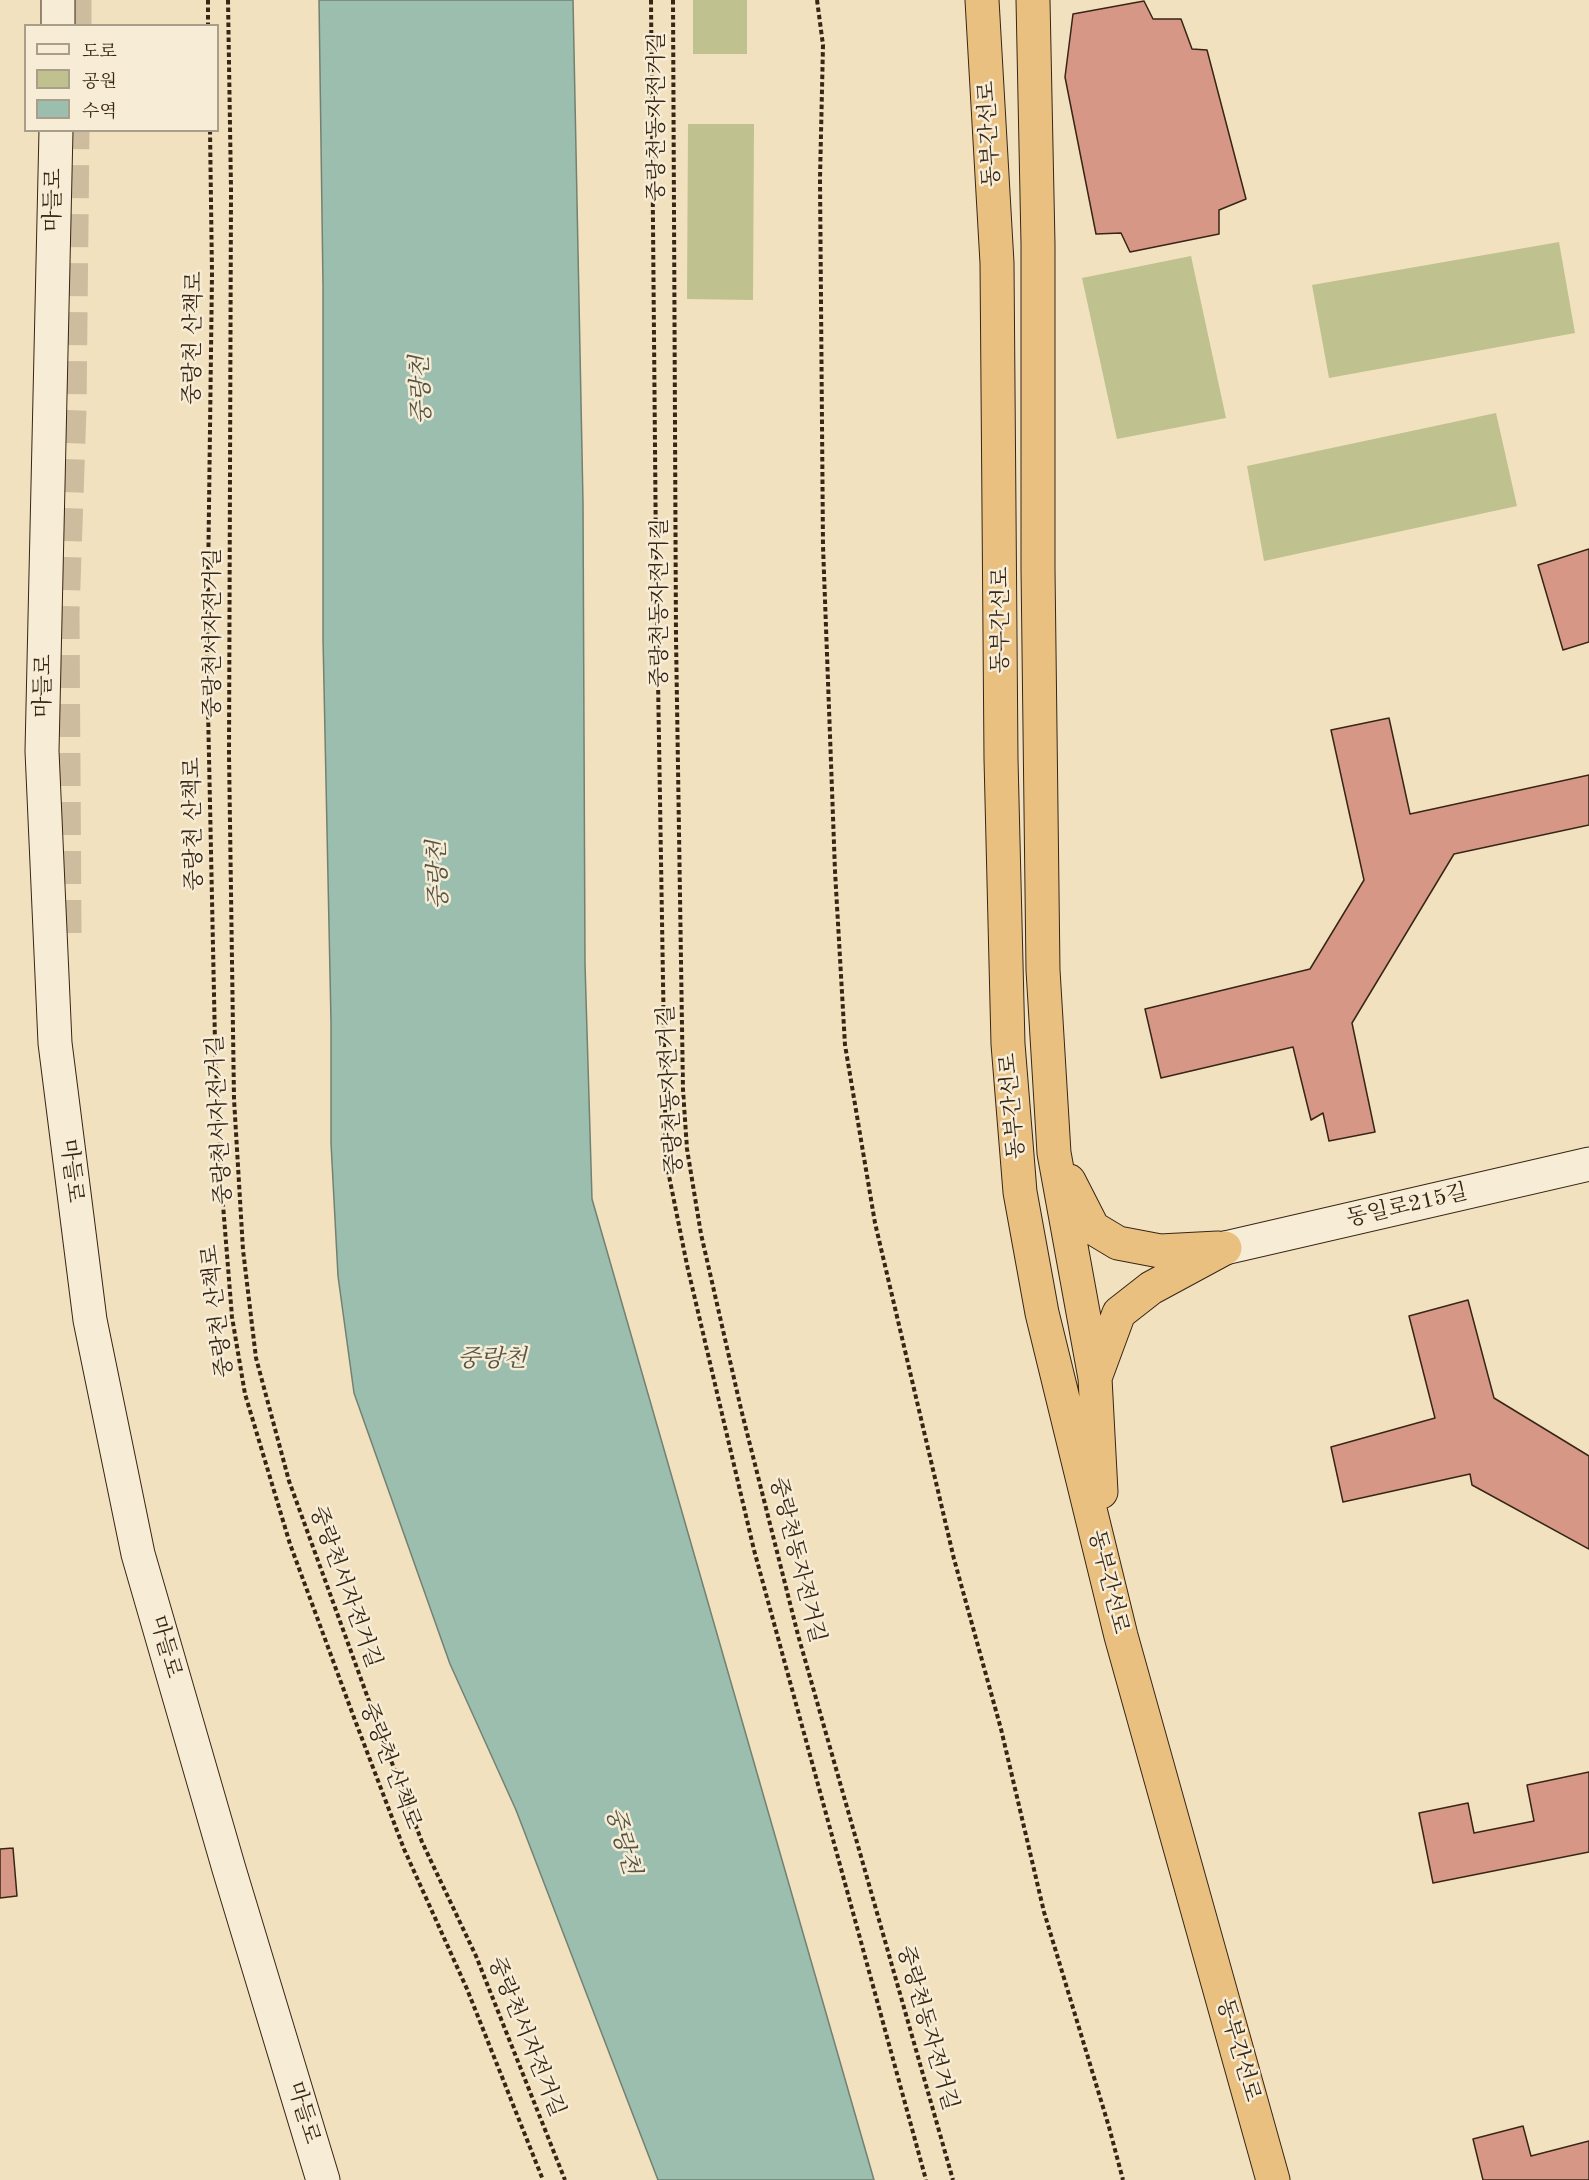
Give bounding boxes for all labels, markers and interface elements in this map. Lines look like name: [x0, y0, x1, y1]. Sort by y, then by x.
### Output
legend: [24, 24, 219, 132]
street label: 중랑천동자전거길: [644, 32, 670, 202]
text: 도로: [82, 43, 117, 61]
text: 공원: [82, 73, 117, 91]
street label: 동부간선로: [974, 80, 1006, 188]
text: 수역: [82, 103, 117, 121]
street label: 마들로: [40, 168, 68, 232]
street label: 중랑천 산책로: [180, 271, 208, 405]
water label: 중랑천: [406, 355, 438, 425]
street label: 중랑천동자전거길: [647, 518, 673, 688]
street label: 중랑천서자전거길: [200, 548, 226, 718]
street label: 동부간선로: [988, 567, 1014, 673]
street label: 마들로: [30, 654, 58, 718]
street label: 중랑천 산책로: [180, 757, 208, 891]
water label: 중랑천: [423, 840, 455, 910]
street label: 중랑천동자전거길: [653, 1004, 689, 1176]
street label: 중랑천서자전거길: [202, 1034, 238, 1206]
street label: 동부간선로: [995, 1052, 1031, 1160]
street label: 마들로: [54, 1138, 88, 1204]
street label: 동일로215길: [1344, 1179, 1470, 1233]
street label: 중랑천 산책로: [197, 1243, 239, 1379]
water label: 중랑천: [457, 1346, 527, 1374]
street label: 중랑천동자전거길: [764, 1474, 830, 1646]
street label: 중랑천서자전거길: [304, 1503, 386, 1671]
street label: 동부간선로: [1082, 1527, 1134, 1637]
street label: 마들로: [144, 1613, 186, 1681]
street label: 중랑천 산책로: [354, 1699, 426, 1833]
water label: 중랑천: [599, 1804, 645, 1878]
street label: 중랑천동자전거길: [891, 1943, 963, 2113]
street label: 중랑천서자전거길: [482, 1953, 570, 2121]
street label: 동부간선로: [1211, 1995, 1265, 2105]
street label: 마들로: [281, 2079, 325, 2147]

